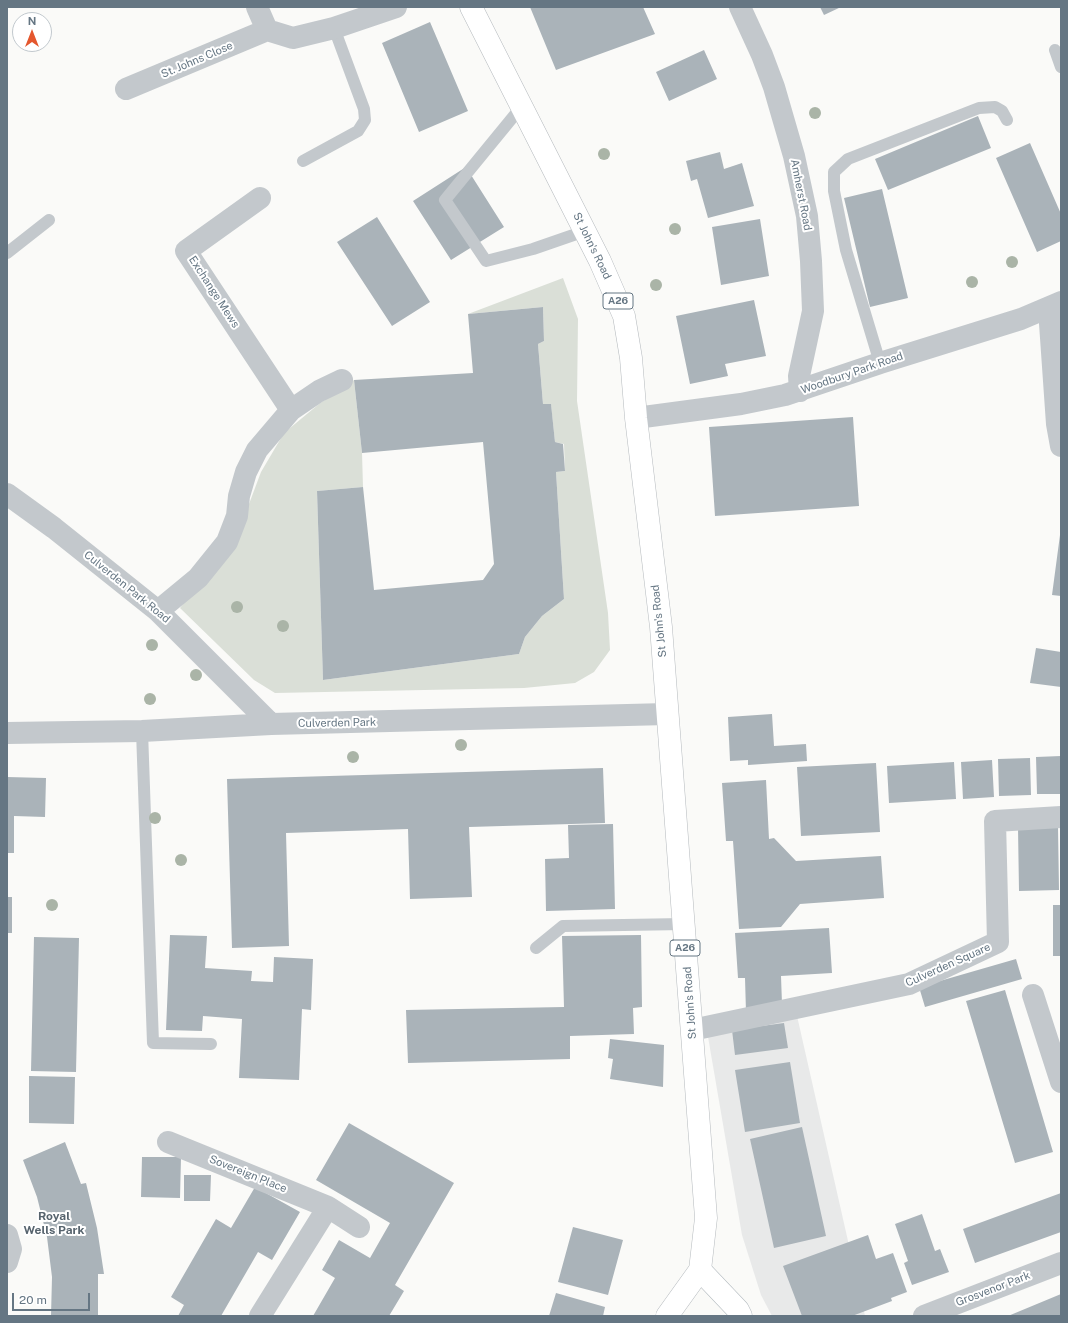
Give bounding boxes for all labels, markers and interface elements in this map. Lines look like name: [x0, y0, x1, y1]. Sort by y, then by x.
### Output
north arrow: [12, 12, 52, 52]
text: N: [28, 15, 36, 27]
street label: St. Johns Close: [159, 39, 235, 81]
street label: Amherst Road: [788, 158, 814, 232]
street label: St John's Road: [570, 210, 614, 282]
street label: Exchange Mews: [186, 254, 242, 330]
road number: A26: [603, 293, 633, 309]
street label: Woodbury Park Road: [799, 349, 905, 397]
street label: Culverden Park Road: [81, 548, 173, 626]
street label: St John's Road: [649, 584, 669, 658]
street label: Culverden Park: [298, 716, 376, 730]
road number: A26: [670, 940, 700, 956]
street label: Culverden Square: [903, 940, 993, 990]
street label: St John's Road: [681, 966, 699, 1040]
street label: Sovereign Place: [207, 1152, 289, 1196]
district label: Royal Wells Park: [24, 1209, 84, 1237]
street label: Grosvenor Park: [954, 1269, 1032, 1309]
scale bar: [14, 1285, 92, 1311]
text: 20 m: [19, 1293, 47, 1307]

